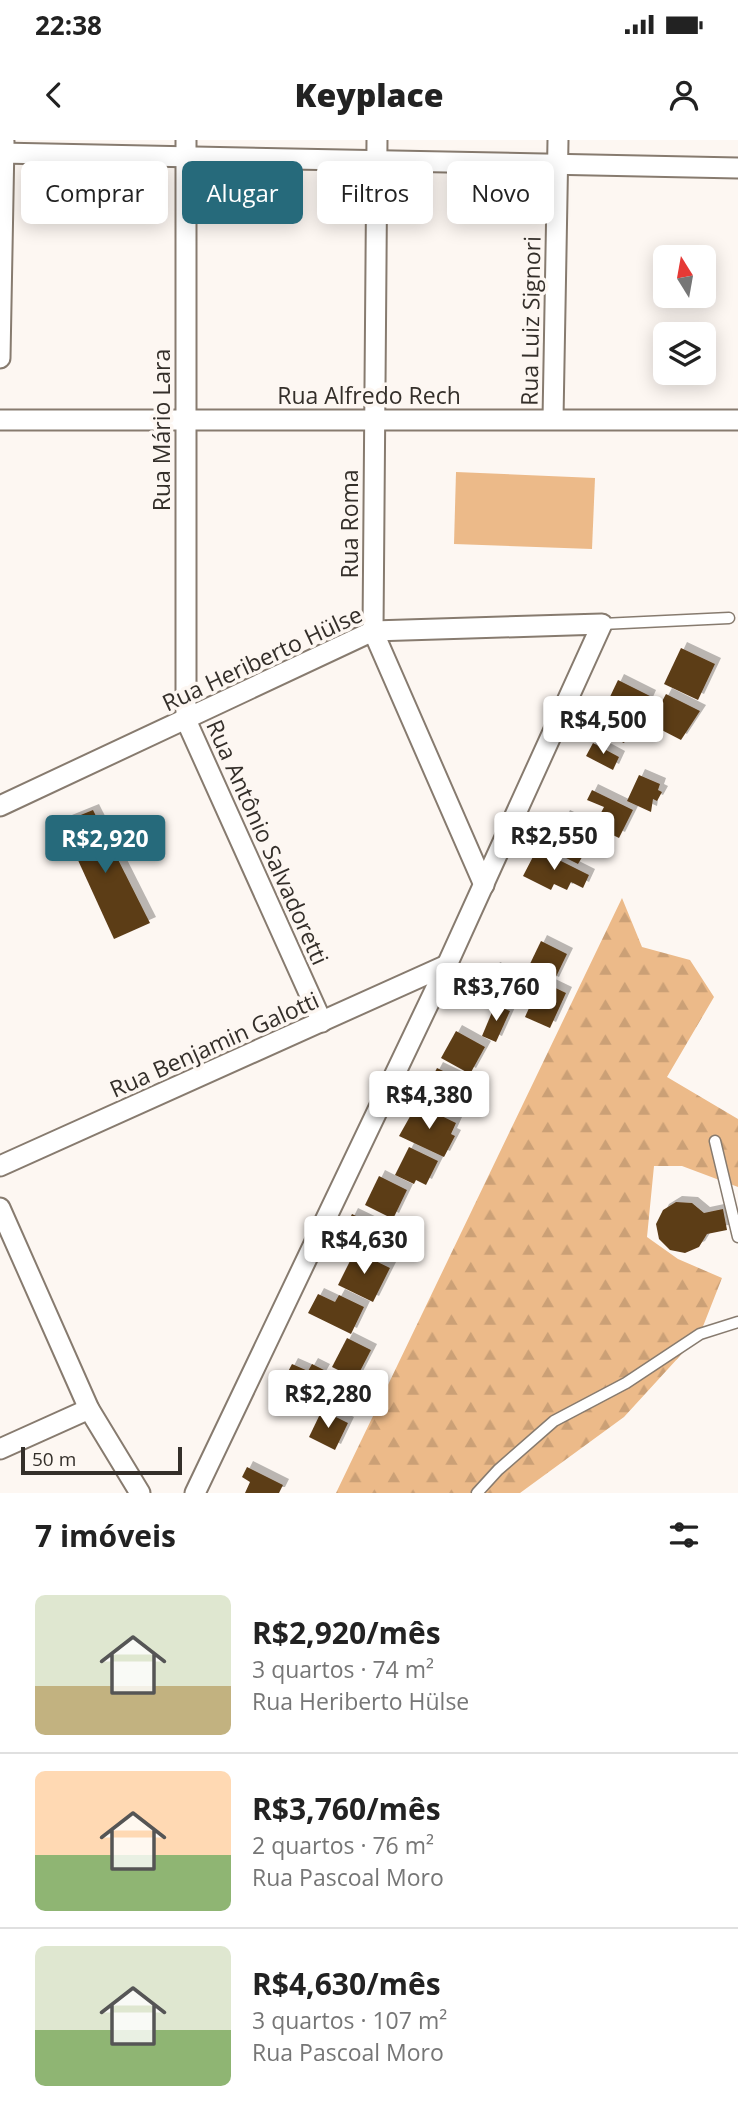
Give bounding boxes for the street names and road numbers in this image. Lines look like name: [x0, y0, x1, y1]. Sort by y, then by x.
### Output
street label: Rua Luiz Signori: [513, 236, 547, 406]
street label: Rua Mário Lara: [145, 349, 177, 511]
street label: Rua Alfredo Rech: [277, 379, 461, 411]
street label: Rua Roma: [333, 469, 365, 579]
street label: Rua Heriberto Hülse: [157, 598, 367, 718]
street label: Rua Antônio Salvadoretti: [199, 714, 337, 970]
street label: Rua Benjamin Galotti: [104, 983, 324, 1105]

